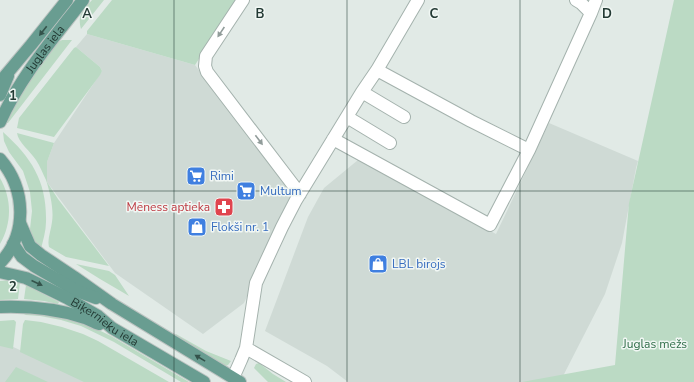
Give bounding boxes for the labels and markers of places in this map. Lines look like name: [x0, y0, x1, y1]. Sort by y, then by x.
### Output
supermarket icon: Rimi: [185, 165, 207, 187]
place label: Rimi: [210, 168, 234, 184]
supermarket icon: Multum: [235, 180, 257, 202]
place label: Multum: [260, 183, 302, 199]
pharmacy icon: Mēness aptieka: [213, 196, 235, 218]
place label: Mēness aptieka: [127, 199, 210, 215]
shop icon: Flokši nr. 1: [186, 216, 208, 238]
place label: Flokši nr. 1: [211, 219, 269, 235]
shop icon: LBL birojs: [367, 253, 389, 275]
place label: LBL birojs: [392, 256, 446, 272]

